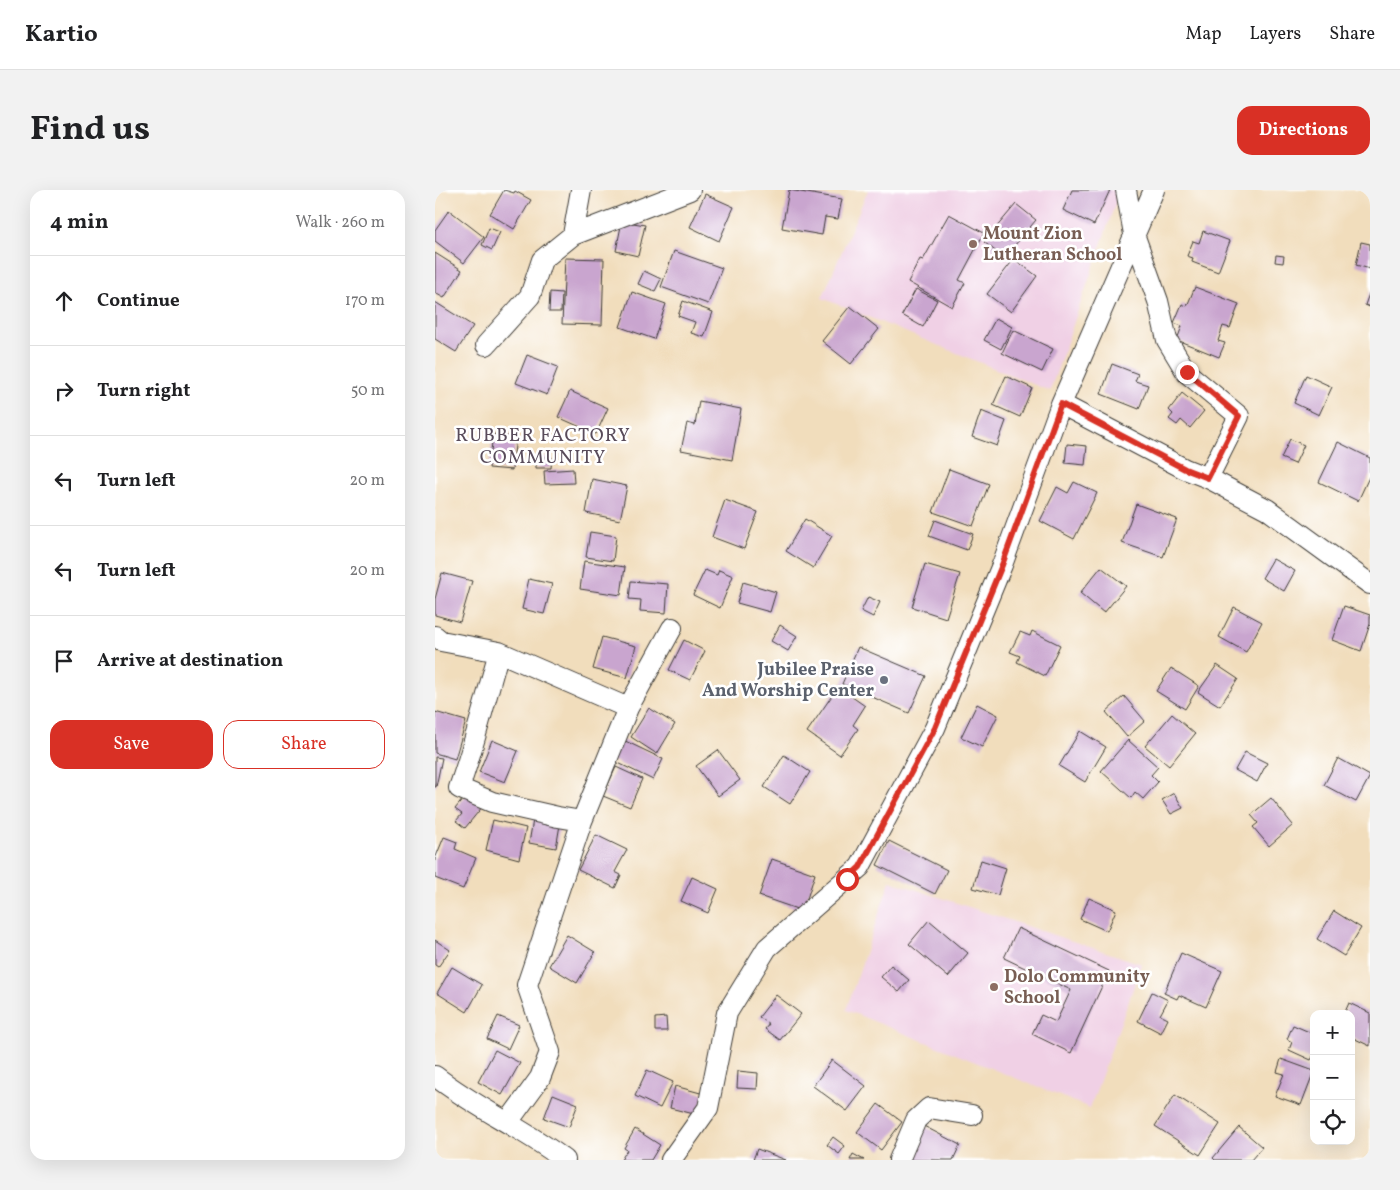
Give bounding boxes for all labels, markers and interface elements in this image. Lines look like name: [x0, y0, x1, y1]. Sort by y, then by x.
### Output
text: Kartio: [25, 18, 98, 52]
text: Map: [1185, 22, 1221, 47]
text: Layers: [1249, 22, 1301, 47]
text: Share: [1329, 22, 1375, 47]
text: Find us: [30, 106, 150, 154]
button: Directions: [1237, 106, 1370, 155]
text: 4 min: [50, 208, 109, 237]
text: Walk · 260 m: [295, 212, 385, 234]
place label: Mount Zion Lutheran School: [983, 222, 1122, 268]
marker: Mount Zion Lutheran School: [967, 238, 979, 250]
icon: ahead: [50, 287, 78, 315]
text: Continue: [97, 288, 180, 314]
text: 170 m: [345, 290, 385, 312]
route end: [1176, 361, 1199, 384]
icon: right: [50, 377, 78, 405]
text: Turn right: [97, 378, 190, 404]
text: 50 m: [351, 380, 385, 402]
district label: RUBBER FACTORY COMMUNITY: [455, 423, 631, 471]
icon: left: [50, 467, 78, 495]
text: Turn left: [97, 468, 176, 494]
text: 20 m: [350, 470, 385, 492]
icon: left: [50, 557, 78, 585]
text: Turn left: [97, 558, 176, 584]
text: 20 m: [350, 560, 385, 582]
icon: arrive: [50, 647, 78, 675]
text: Arrive at destination: [97, 648, 283, 674]
place label: Jubilee Praise And Worship Center: [702, 658, 874, 704]
marker: Jubilee Praise And Worship Center: [878, 674, 890, 686]
button: Save: [50, 720, 213, 769]
button: Share: [223, 720, 385, 769]
route start: [836, 868, 859, 891]
place label: Dolo Community School: [1004, 965, 1150, 1011]
marker: Dolo Community School: [988, 981, 1000, 993]
map controls: [1310, 1010, 1355, 1145]
button: +: [1310, 1010, 1355, 1055]
button: −: [1310, 1055, 1355, 1100]
button: locate: [1310, 1100, 1355, 1145]

